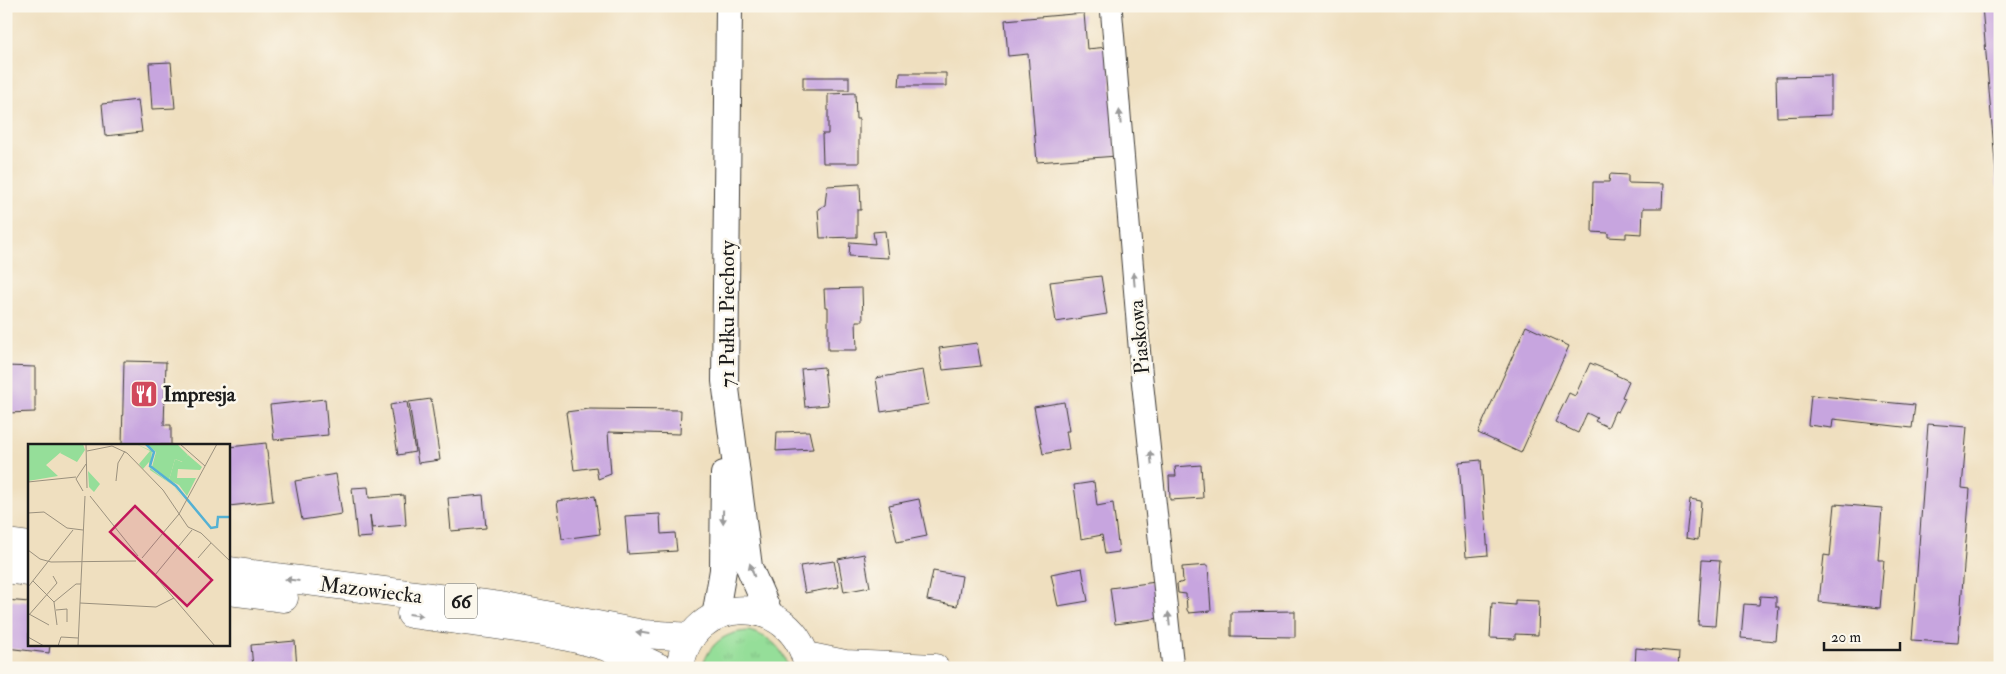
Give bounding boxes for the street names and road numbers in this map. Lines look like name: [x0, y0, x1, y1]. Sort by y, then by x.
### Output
street label: 71 Pułku Piechoty: [714, 240, 741, 388]
street label: Piaskowa: [1123, 298, 1156, 375]
street label: Mazowiecka: [318, 571, 424, 610]
road number: 66: [445, 584, 477, 618]

